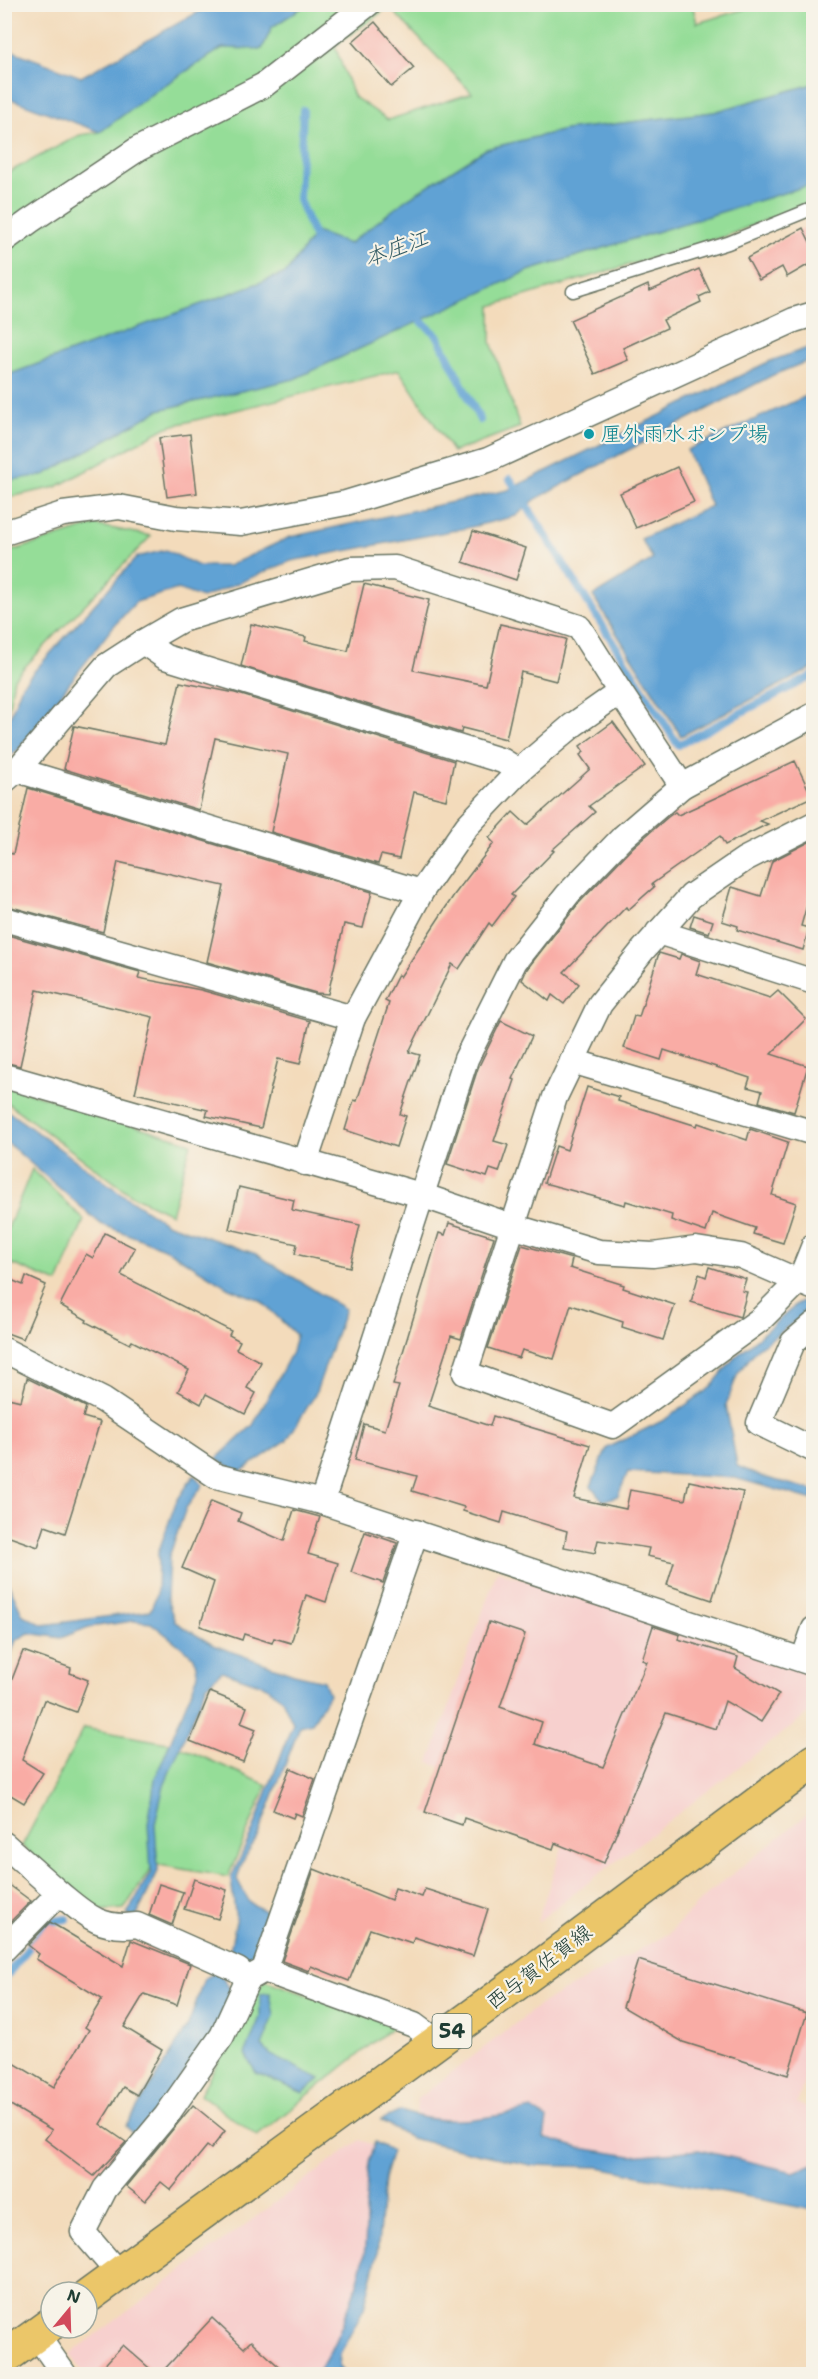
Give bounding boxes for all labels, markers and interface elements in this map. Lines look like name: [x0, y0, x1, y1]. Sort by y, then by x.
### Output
water label: 本庄江: [360, 223, 433, 273]
place label: 厘外雨水ポンプ場: [601, 420, 769, 448]
marker: 厘外雨水ポンプ場: [582, 427, 596, 441]
street label: 西与賀佐賀線: [480, 1918, 598, 2016]
road number: 54: [432, 2014, 472, 2048]
north arrow: [39, 2280, 99, 2340]
text: N: [64, 2284, 83, 2308]

